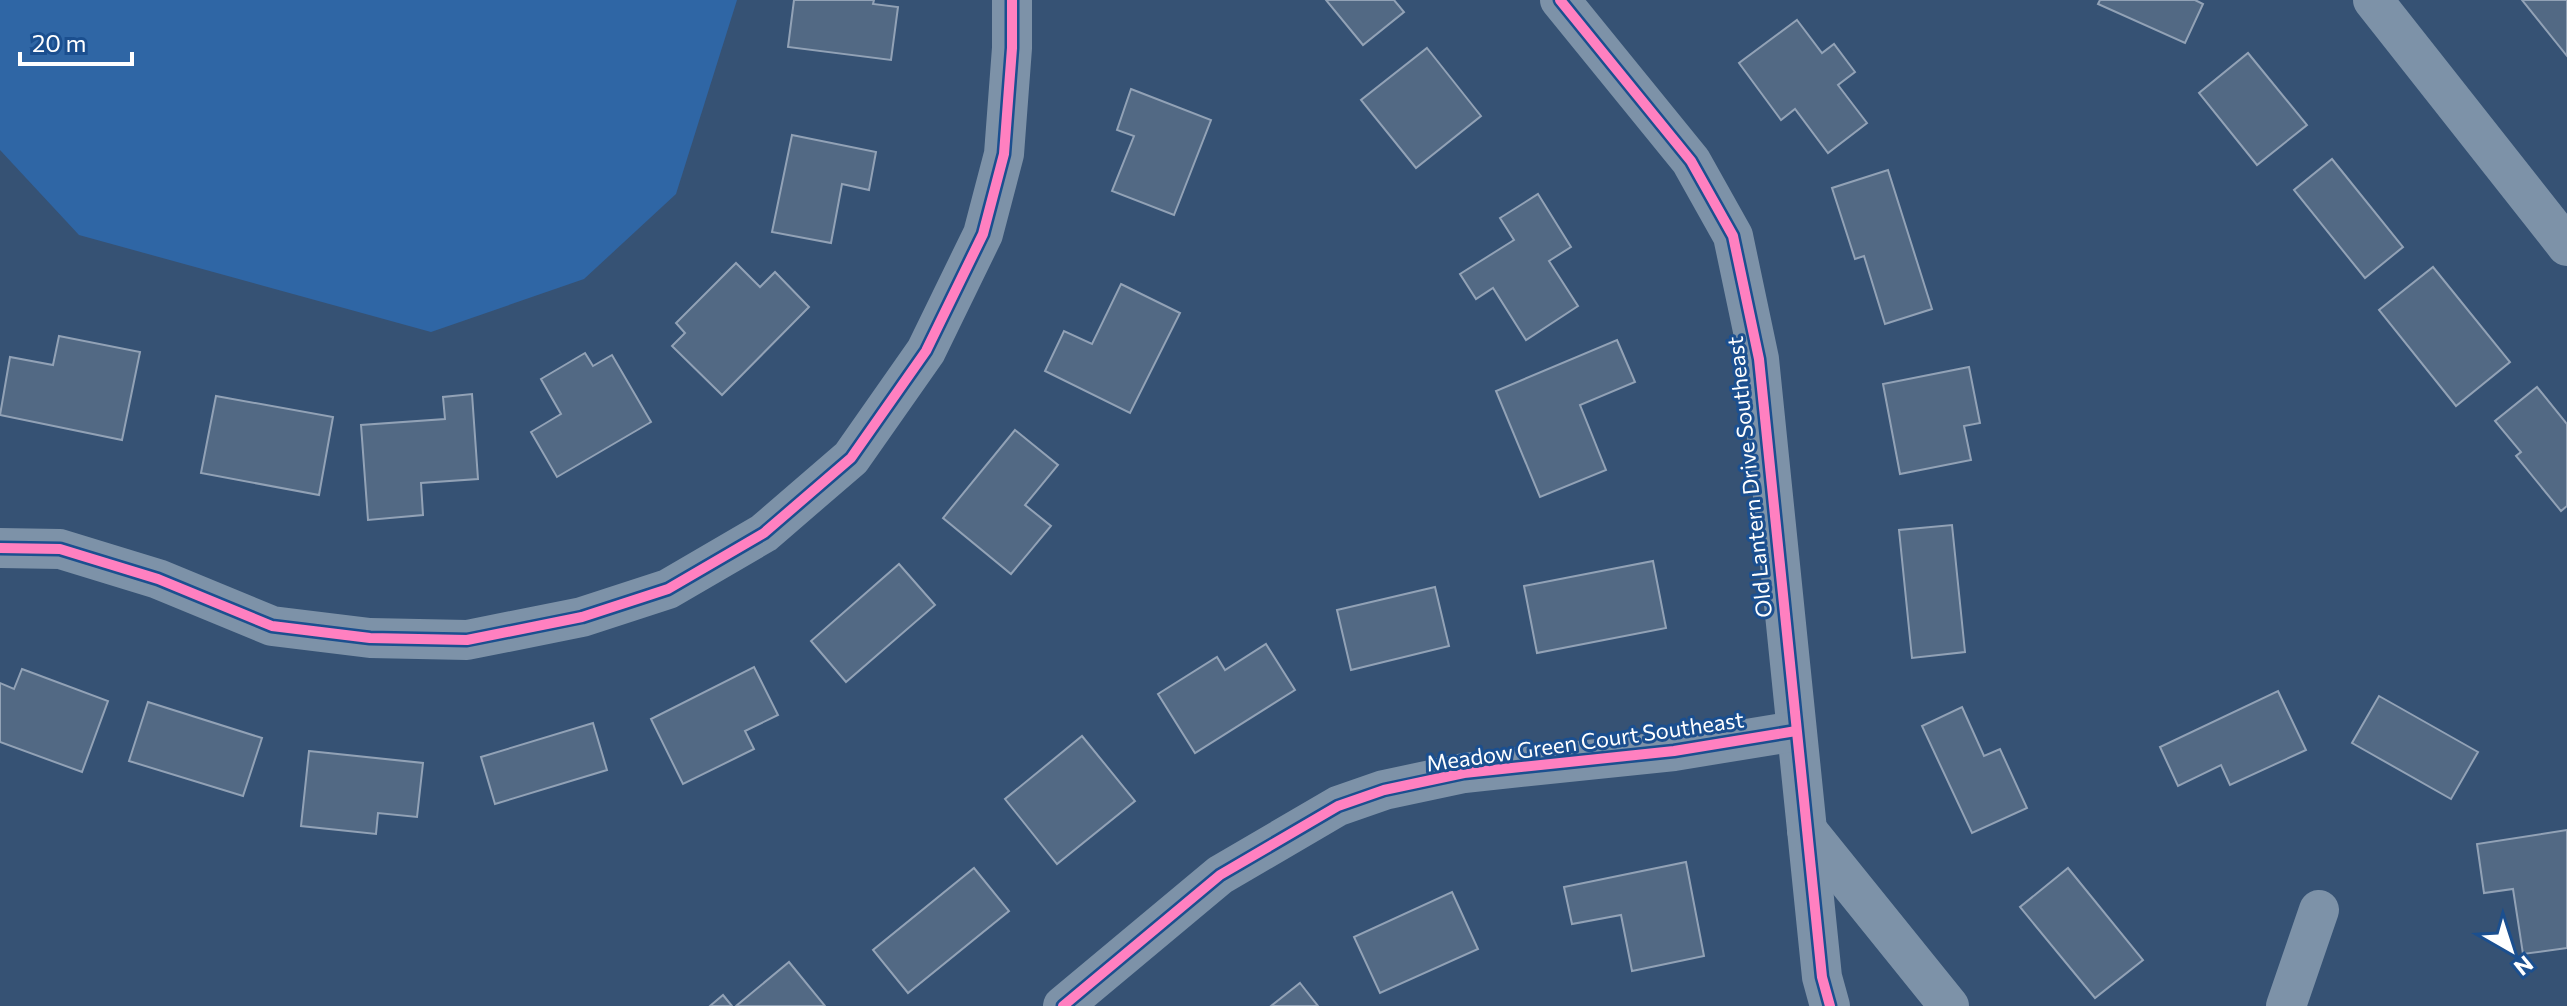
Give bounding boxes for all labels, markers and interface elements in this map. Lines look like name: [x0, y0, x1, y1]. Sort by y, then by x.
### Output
scale bar: [20, 16, 132, 66]
text: 20 m: [32, 28, 86, 57]
street label: Old Lantern Drive Southeast: [1721, 335, 1777, 619]
street label: Meadow Green Court Southeast: [1424, 705, 1746, 777]
north arrow: [2471, 910, 2551, 990]
text: N: [2509, 950, 2539, 982]

